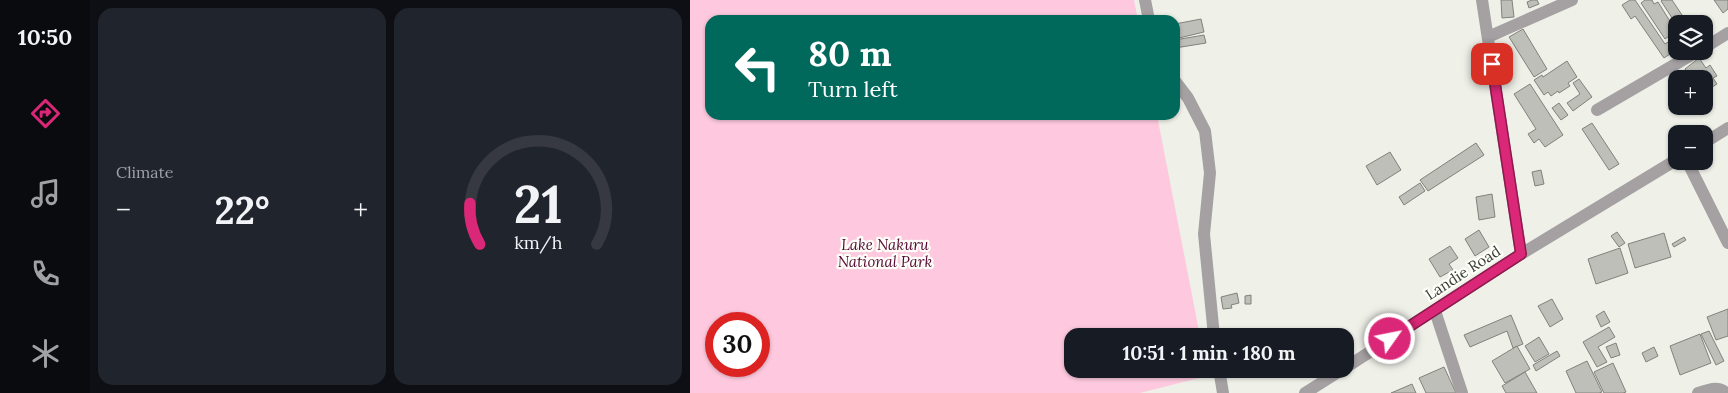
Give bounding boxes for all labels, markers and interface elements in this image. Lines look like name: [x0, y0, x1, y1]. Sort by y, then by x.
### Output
map controls: [1668, 15, 1713, 170]
button: layers: [1668, 15, 1713, 60]
text: 10:50: [18, 23, 72, 51]
text: 80 m: [808, 31, 892, 76]
icon: left: [725, 35, 790, 100]
pin: [1471, 43, 1513, 85]
icon: arrive: [1478, 50, 1506, 78]
button: +: [1668, 70, 1713, 115]
text: Turn left: [808, 75, 898, 103]
icon: directions: [28, 96, 63, 131]
button: −: [1668, 125, 1713, 170]
text: Climate: [116, 162, 173, 182]
text: 21: [514, 171, 562, 237]
icon: music: [28, 176, 63, 211]
text: 22°: [214, 186, 270, 234]
text: −: [116, 192, 131, 228]
text: +: [353, 192, 368, 228]
text: km/h: [514, 231, 562, 254]
park label: Lake Nakuru National Park: [838, 235, 933, 271]
street label: Landie Road: [1422, 241, 1504, 304]
icon: phone: [28, 256, 63, 291]
speed limit sign: 30: [705, 312, 770, 377]
position arrow: [1363, 312, 1415, 364]
icon: climate: [28, 336, 63, 371]
text: 10:51 · 1 min · 180 m: [1123, 341, 1295, 365]

